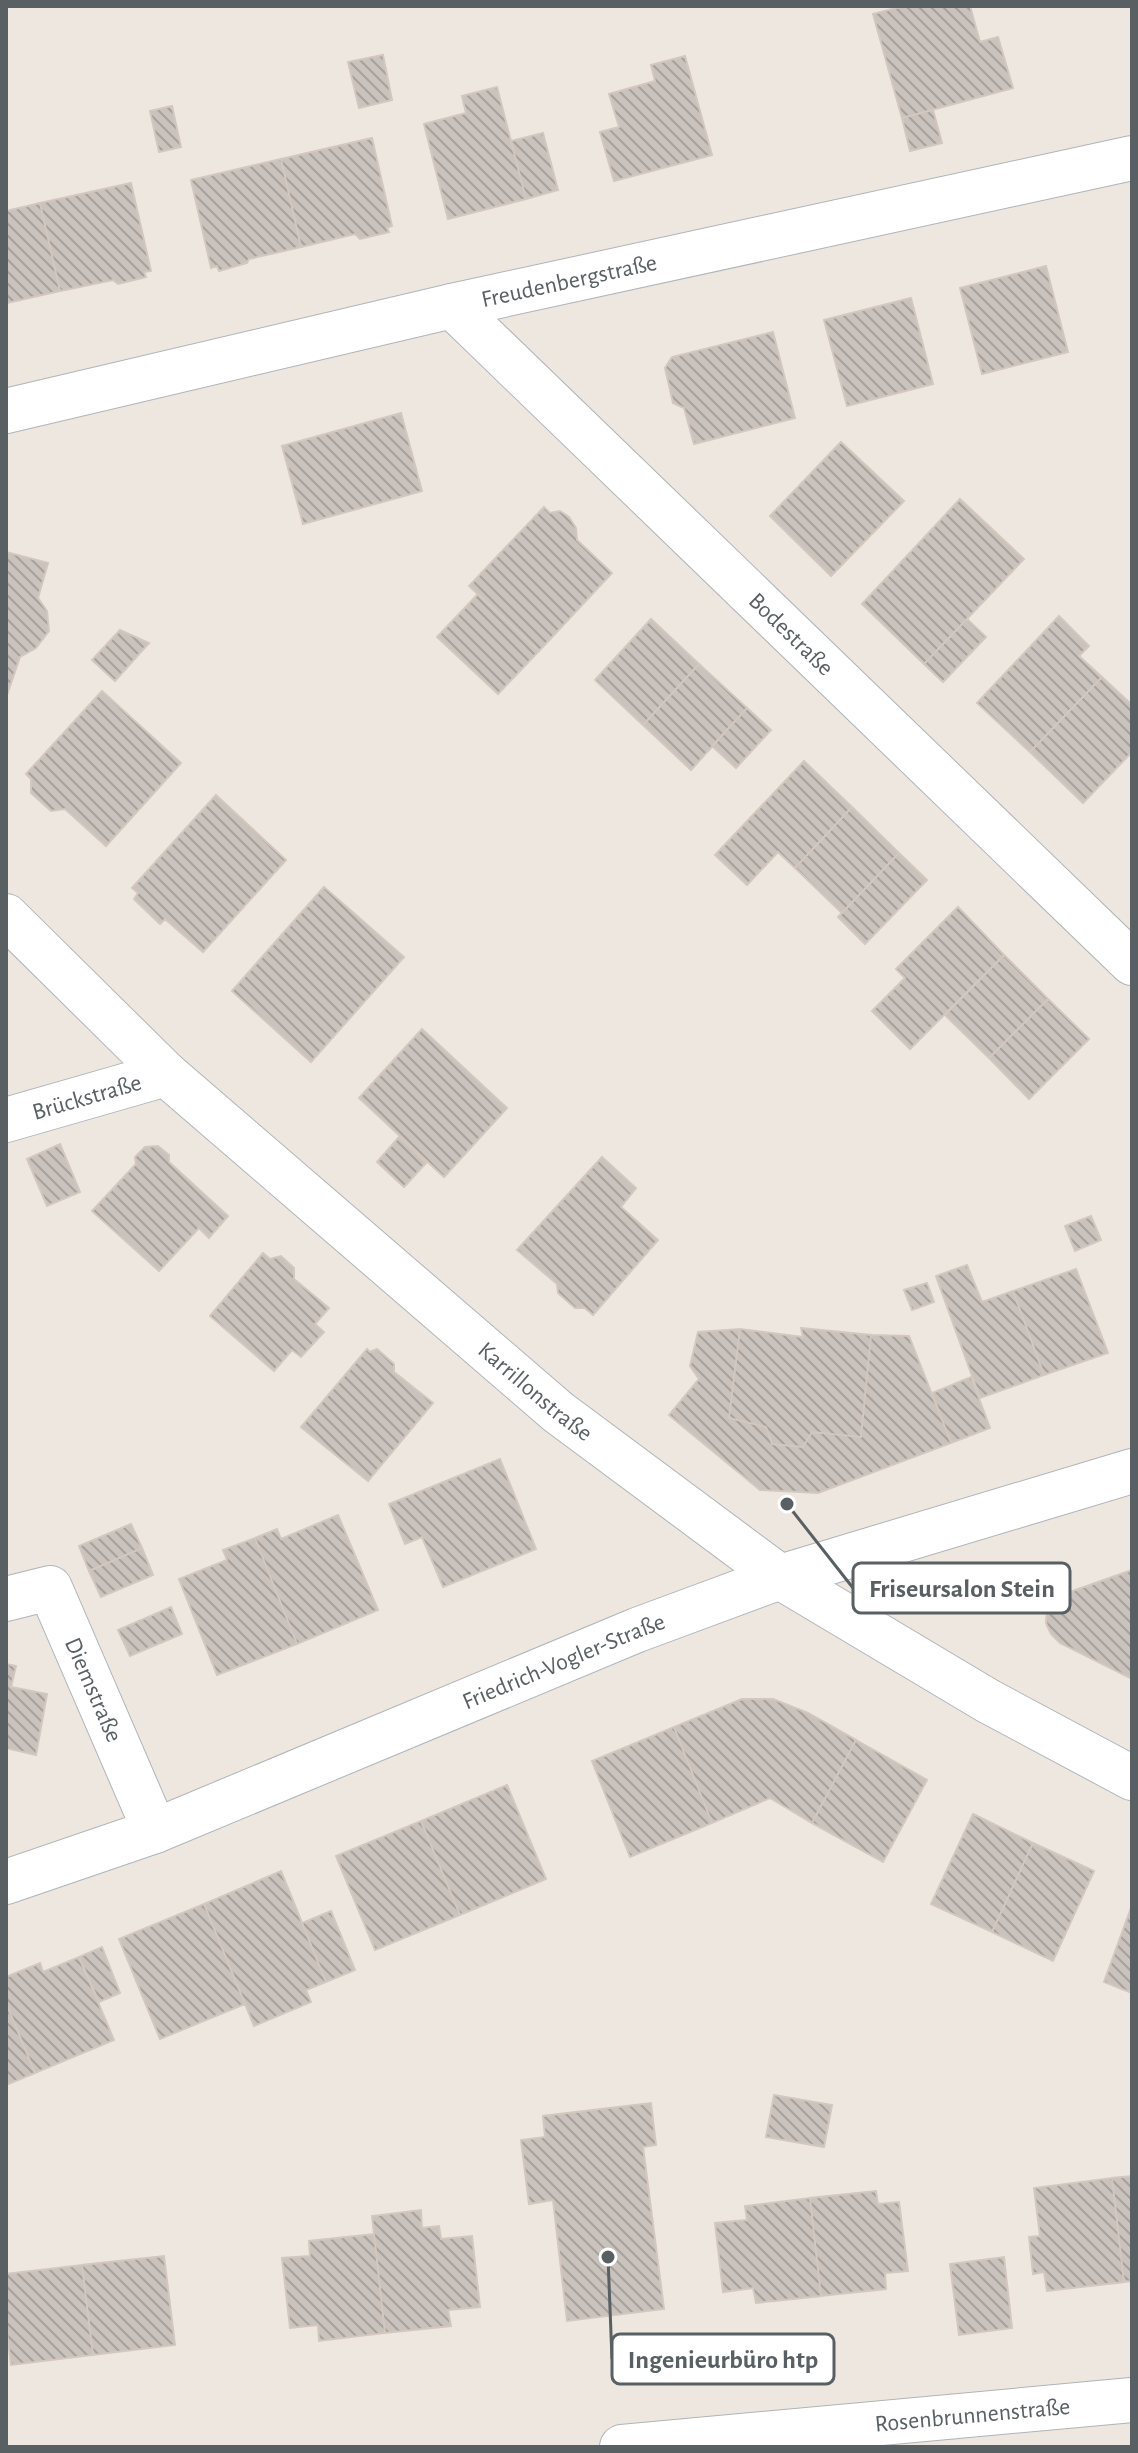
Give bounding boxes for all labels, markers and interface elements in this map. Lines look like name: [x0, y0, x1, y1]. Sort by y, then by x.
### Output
street label: Freudenbergstraße: [479, 251, 659, 312]
street label: Bodestraße: [744, 589, 838, 681]
street label: Brückstraße: [30, 1071, 144, 1125]
street label: Karrillonstraße: [473, 1338, 596, 1446]
callout: Friseursalon Stein: [853, 1563, 1070, 1613]
text: Friseursalon Stein: [869, 1576, 1055, 1602]
street label: Friedrich-Vogler-Straße: [459, 1610, 668, 1714]
street label: Diemstraße: [60, 1634, 126, 1746]
callout: Ingenieurbüro htp: [612, 2334, 834, 2384]
text: Ingenieurbüro htp: [628, 2347, 818, 2373]
street label: Rosenbrunnenstraße: [874, 2395, 1071, 2437]

